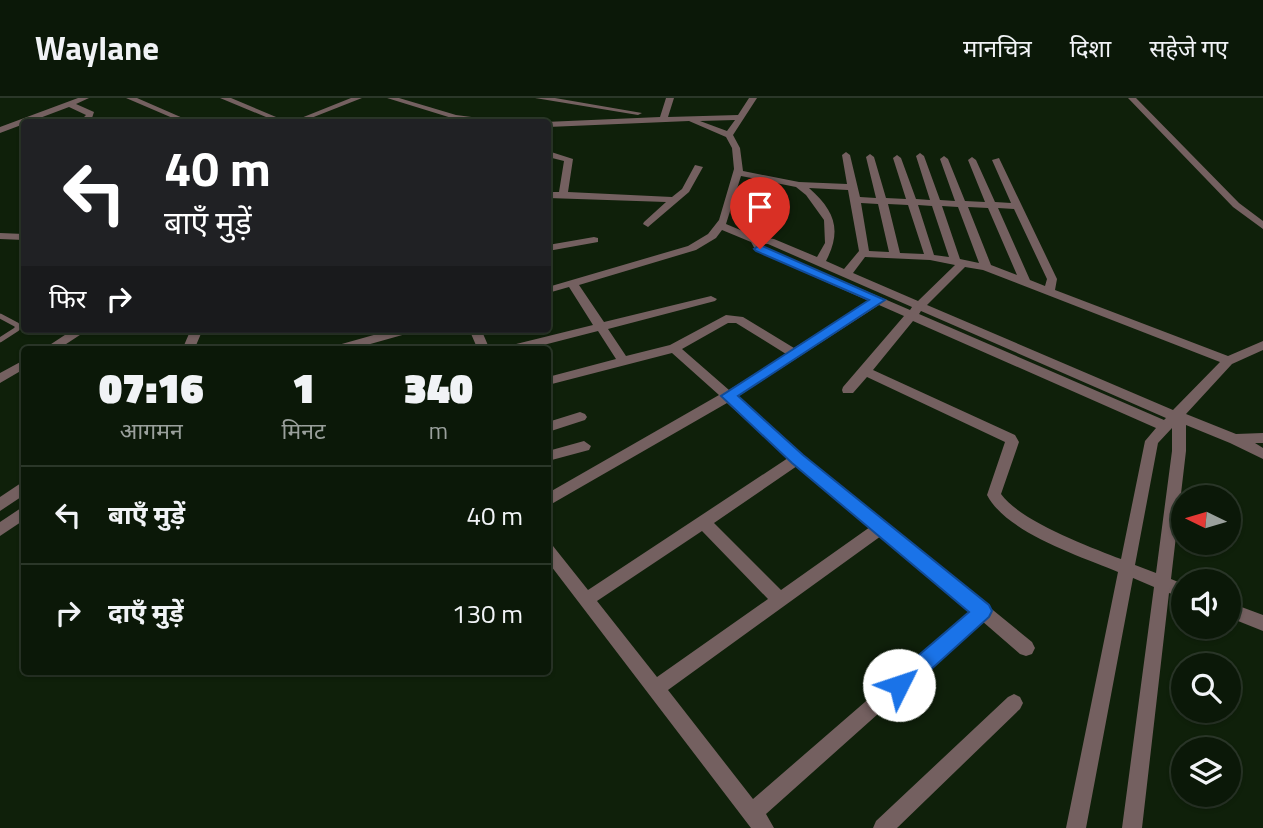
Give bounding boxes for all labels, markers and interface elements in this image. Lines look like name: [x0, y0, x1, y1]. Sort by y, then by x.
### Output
text: Waylane: [35, 23, 159, 73]
text: मानचित्र: [963, 30, 1032, 66]
text: दिशा: [1070, 30, 1111, 66]
text: सहेजे गए: [1149, 30, 1228, 66]
text: 40 m: [164, 130, 271, 205]
icon: left: [49, 147, 140, 238]
pin: [730, 177, 790, 249]
icon: arrive: [741, 188, 779, 226]
text: बाएँ मुड़ें: [164, 198, 252, 246]
text: फिर: [49, 279, 86, 318]
icon: right: [100, 280, 138, 318]
text: 07:16: [99, 355, 204, 419]
text: 1: [292, 355, 315, 419]
text: 340: [404, 355, 473, 419]
text: आगमन: [120, 413, 183, 448]
text: मिनट: [282, 413, 326, 448]
text: m: [429, 413, 448, 448]
north arrow: [1171, 485, 1241, 555]
map controls: [1171, 485, 1241, 807]
text: बाएँ मुड़ें: [108, 495, 185, 534]
icon: left: [49, 496, 87, 534]
text: 40 m: [466, 496, 523, 535]
button: sound: [1171, 569, 1241, 639]
text: दाएँ मुड़ें: [108, 593, 184, 632]
icon: right: [49, 594, 87, 632]
text: 130 m: [452, 594, 523, 633]
position arrow: [862, 648, 936, 722]
button: search: [1171, 653, 1241, 723]
button: layers: [1171, 737, 1241, 807]

